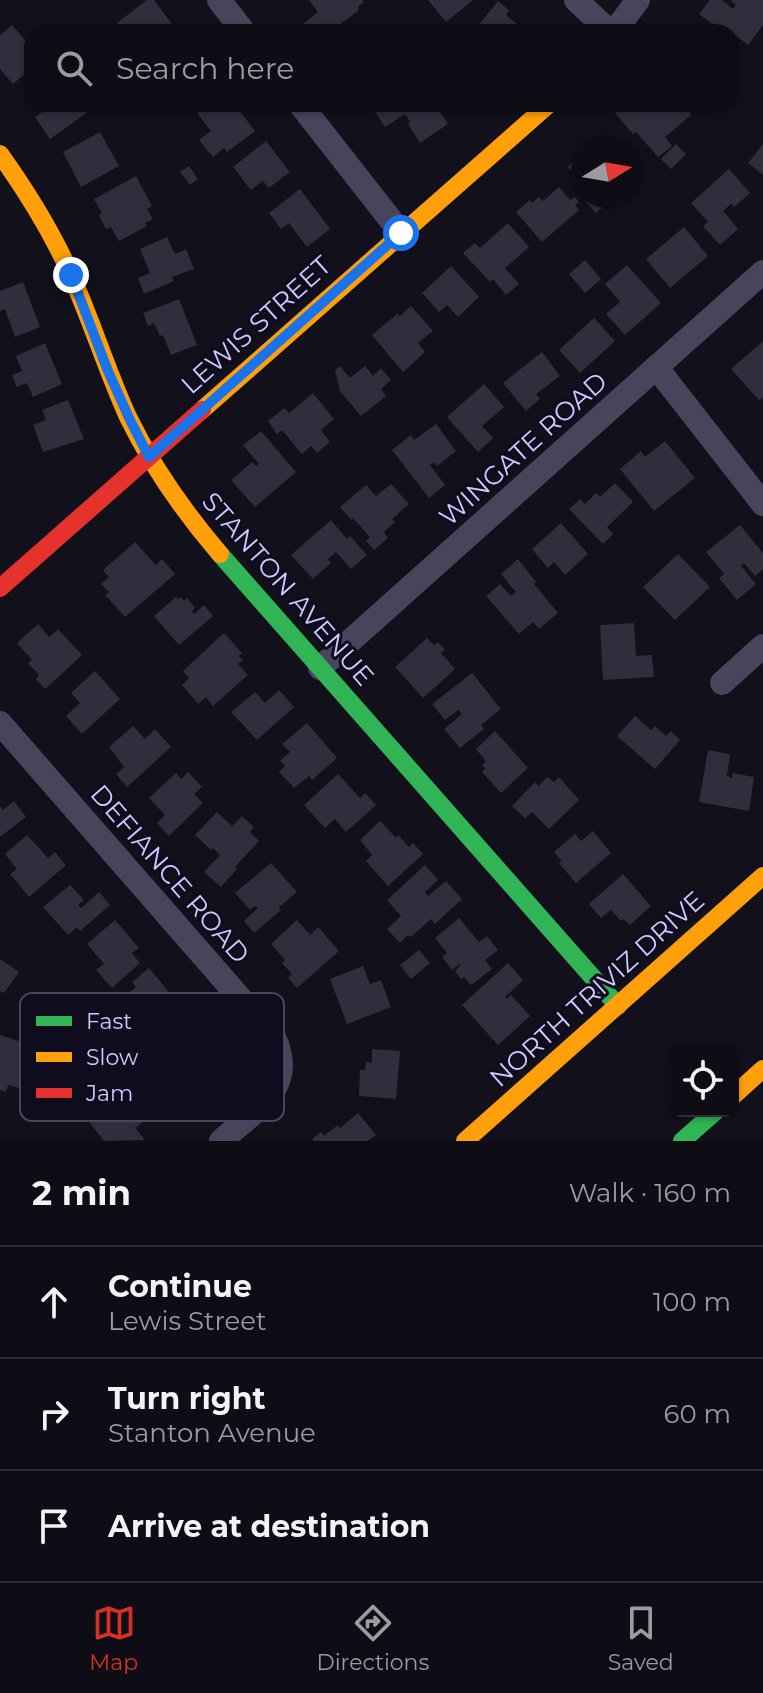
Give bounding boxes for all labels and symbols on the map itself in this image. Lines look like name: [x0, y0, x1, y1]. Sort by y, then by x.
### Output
north arrow: [571, 136, 643, 208]
route start: [383, 215, 419, 251]
street label: LEWIS STREET: [174, 249, 338, 401]
route end: [53, 257, 89, 293]
street label: WINGATE ROAD: [432, 365, 614, 533]
street label: STANTON AVENUE: [195, 486, 381, 692]
street label: DEFIANCE ROAD: [84, 778, 256, 970]
street label: NORTH TRIVIZ DRIVE: [483, 884, 711, 1094]
legend: [20, 993, 284, 1121]
text: Fast: [86, 1008, 132, 1035]
text: Slow: [86, 1044, 139, 1071]
text: Jam: [85, 1080, 133, 1107]

